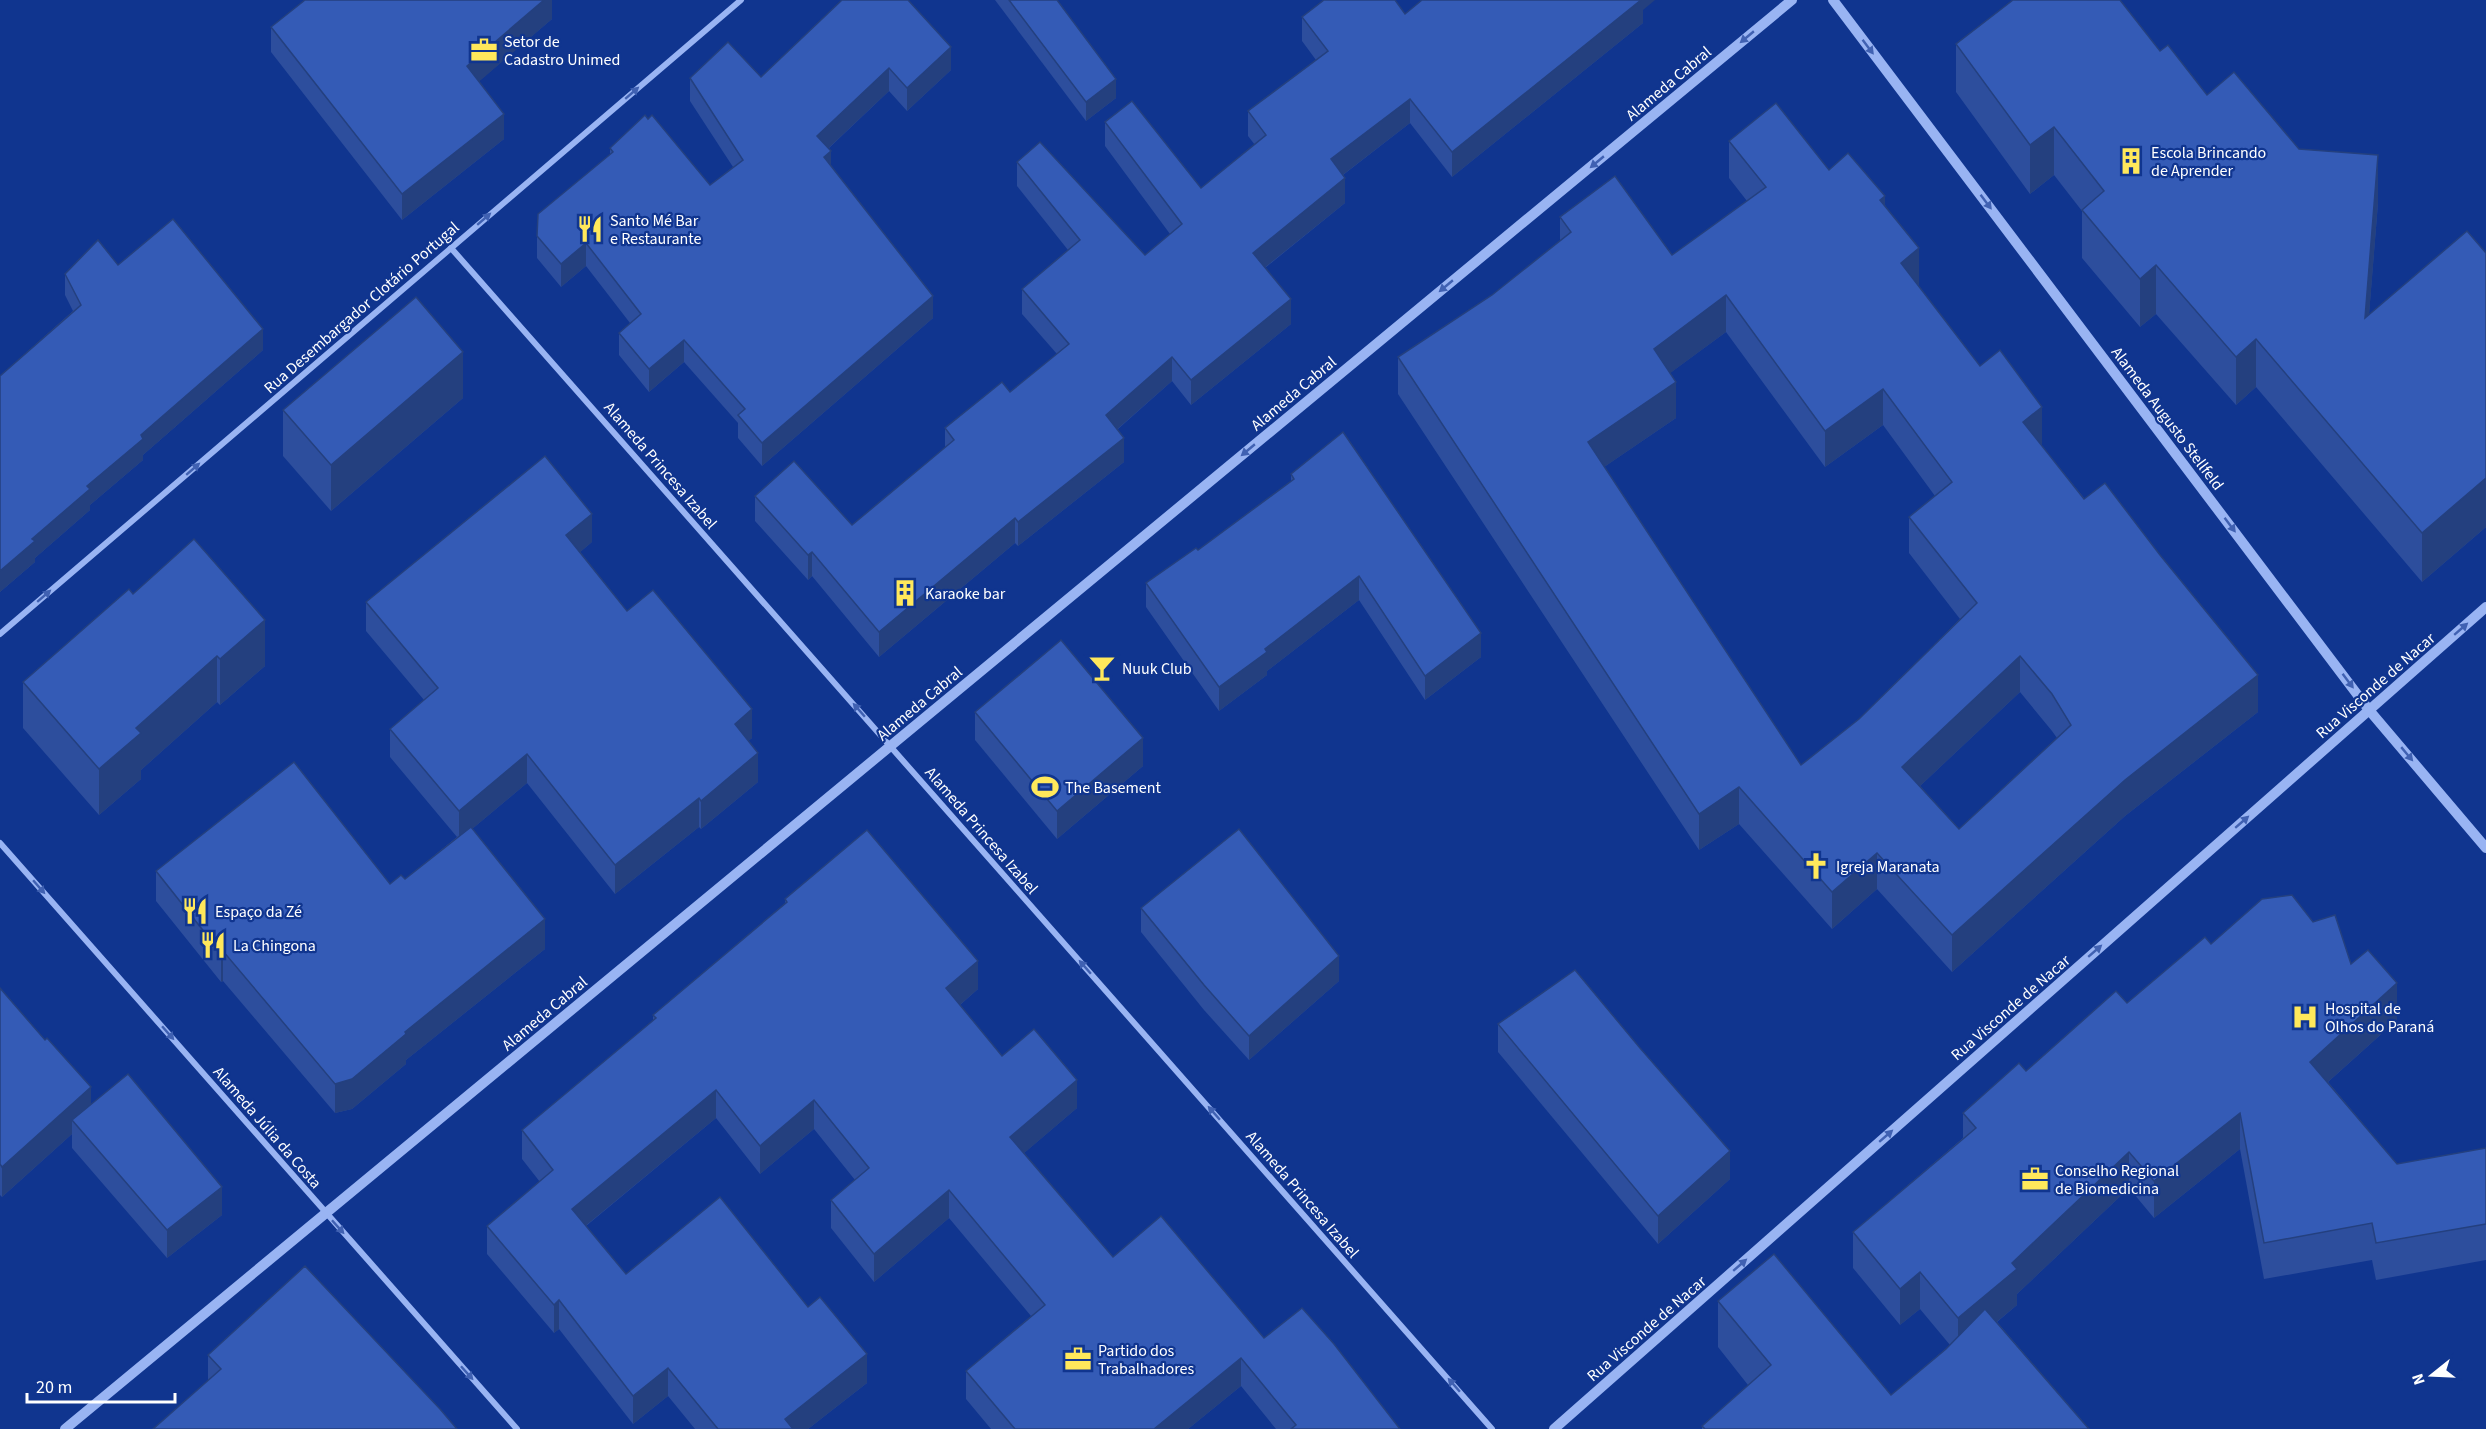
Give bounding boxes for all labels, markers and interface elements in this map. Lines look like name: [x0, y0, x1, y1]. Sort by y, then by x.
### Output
place label: Setor de Cadastro Unimed: [504, 31, 620, 71]
one-way arrow: [1739, 31, 1755, 44]
office icon: Setor de Cadastro Unimed: [469, 35, 499, 65]
one-way arrow: [1862, 38, 1874, 54]
street label: Alameda Cabral: [1621, 41, 1716, 126]
one-way arrow: [624, 87, 639, 100]
place label: Escola Brincando de Aprender: [2151, 142, 2266, 182]
building icon: Escola Brincando de Aprender: [2116, 146, 2146, 176]
one-way arrow: [1589, 155, 1604, 167]
one-way arrow: [1979, 195, 1991, 210]
place label: Santo Mé Bar e Restaurante: [610, 210, 701, 250]
one-way arrow: [476, 213, 492, 226]
restaurant icon: Santo Mé Bar e Restaurante: [575, 214, 605, 244]
street label: Rua Desembargador Clotário Portugal: [259, 217, 464, 399]
one-way arrow: [1439, 279, 1454, 292]
street label: Alameda Augusto Stellfeld: [2106, 342, 2229, 495]
street label: Alameda Cabral: [1246, 351, 1341, 436]
street label: Alameda Princesa Izabel: [599, 397, 722, 534]
one-way arrow: [1240, 444, 1255, 456]
one-way arrow: [185, 463, 200, 476]
one-way arrow: [2224, 517, 2236, 533]
building icon: Karaoke bar: [890, 578, 920, 608]
place label: Karaoke bar: [925, 583, 1006, 605]
one-way arrow: [36, 590, 51, 603]
one-way arrow: [2453, 622, 2468, 636]
street label: Rua Visconde de Nacar: [2311, 627, 2440, 744]
bar icon: Nuuk Club: [1087, 653, 1117, 683]
place label: Nuuk Club: [1122, 658, 1192, 680]
street label: Alameda Cabral: [872, 661, 967, 746]
one-way arrow: [2341, 673, 2353, 688]
one-way arrow: [852, 702, 865, 718]
one-way arrow: [2400, 746, 2413, 761]
street label: Alameda Princesa Izabel: [920, 762, 1043, 899]
sports icon: The Basement: [1030, 772, 1060, 802]
place label: The Basement: [1065, 777, 1161, 799]
one-way arrow: [2234, 815, 2249, 829]
church icon: Igreja Maranata: [1801, 851, 1831, 881]
place label: Igreja Maranata: [1836, 856, 1939, 878]
one-way arrow: [32, 879, 45, 894]
restaurant icon: Espaço da Zé: [180, 896, 210, 926]
place label: Espaço da Zé: [215, 901, 302, 923]
restaurant icon: La Chingona: [198, 930, 228, 960]
place label: La Chingona: [233, 935, 316, 957]
one-way arrow: [2087, 945, 2103, 958]
street label: Rua Visconde de Nacar: [1946, 949, 2075, 1066]
one-way arrow: [1078, 959, 1091, 975]
street label: Alameda Cabral: [497, 971, 592, 1056]
place label: Hospital de Olhos do Paraná: [2325, 998, 2434, 1038]
hospital icon: Hospital de Olhos do Paraná: [2290, 1002, 2320, 1032]
one-way arrow: [161, 1026, 174, 1041]
street label: Alameda Júlia da Costa: [208, 1062, 326, 1193]
one-way arrow: [1207, 1105, 1220, 1121]
street label: Alameda Princesa Izabel: [1241, 1126, 1364, 1263]
one-way arrow: [1878, 1130, 1893, 1143]
place label: Conselho Regional de Biomedicina: [2055, 1160, 2179, 1200]
office icon: Conselho Regional de Biomedicina: [2020, 1164, 2050, 1194]
one-way arrow: [331, 1219, 344, 1234]
one-way arrow: [1732, 1259, 1747, 1272]
street label: Rua Visconde de Nacar: [1582, 1270, 1711, 1387]
place label: Partido dos Trabalhadores: [1098, 1340, 1194, 1380]
office icon: Partido dos Trabalhadores: [1063, 1344, 1093, 1374]
north arrow: [2402, 1345, 2462, 1405]
one-way arrow: [461, 1365, 474, 1381]
scale bar: [27, 1366, 176, 1404]
text: N: [2407, 1371, 2431, 1388]
text: 20 m: [36, 1375, 72, 1400]
one-way arrow: [1448, 1378, 1461, 1393]

